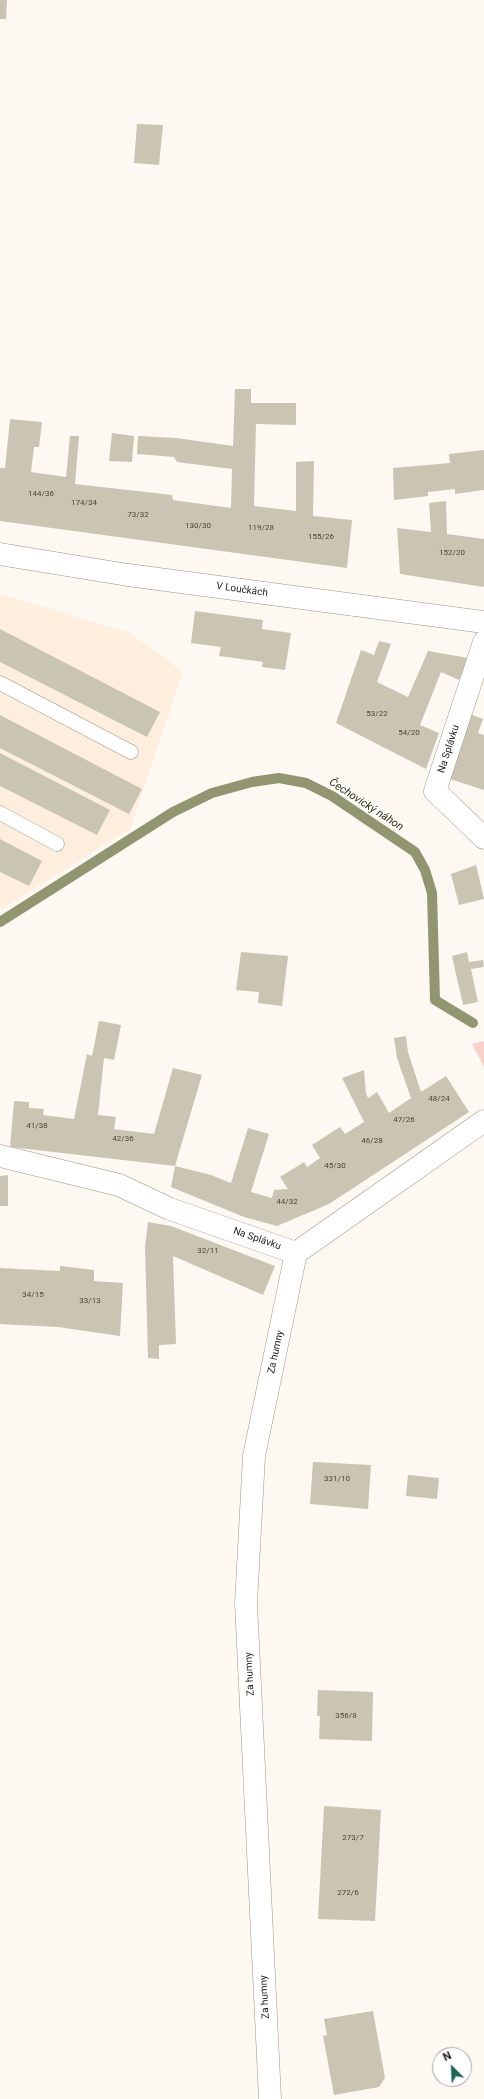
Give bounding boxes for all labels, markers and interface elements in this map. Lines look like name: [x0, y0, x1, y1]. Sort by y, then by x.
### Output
house number: 144/36: [28, 489, 54, 499]
house number: 174/34: [71, 498, 97, 508]
house number: 73/32: [127, 510, 149, 520]
house number: 130/30: [185, 521, 211, 531]
house number: 119/28: [248, 523, 274, 533]
house number: 155/26: [308, 532, 334, 542]
house number: 152/20: [439, 548, 465, 558]
street label: V Loučkách: [215, 580, 269, 600]
house number: 53/22: [366, 709, 388, 719]
street label: Na Splávku: [436, 723, 462, 775]
house number: 54/20: [398, 728, 420, 738]
water label: Čechovický náhon: [326, 776, 406, 834]
house number: 48/24: [428, 1094, 450, 1104]
house number: 47/26: [393, 1115, 415, 1125]
house number: 41/38: [26, 1121, 48, 1131]
house number: 42/36: [112, 1134, 134, 1144]
house number: 46/28: [361, 1136, 383, 1146]
house number: 45/30: [324, 1161, 346, 1171]
house number: 44/32: [276, 1197, 298, 1207]
street label: Na Splávku: [231, 1225, 283, 1253]
house number: 32/11: [197, 1246, 219, 1256]
house number: 34/15: [22, 1290, 44, 1300]
house number: 33/13: [79, 1296, 101, 1306]
street label: Za humny: [266, 1329, 286, 1375]
house number: 331/10: [324, 1474, 350, 1484]
street label: Za humny: [243, 1652, 257, 1696]
house number: 356/8: [335, 1711, 357, 1721]
house number: 273/7: [342, 1833, 364, 1843]
house number: 272/6: [337, 1888, 359, 1898]
street label: Za humny: [258, 1975, 272, 2019]
north arrow: [432, 2047, 472, 2087]
text: N: [441, 2049, 454, 2064]

